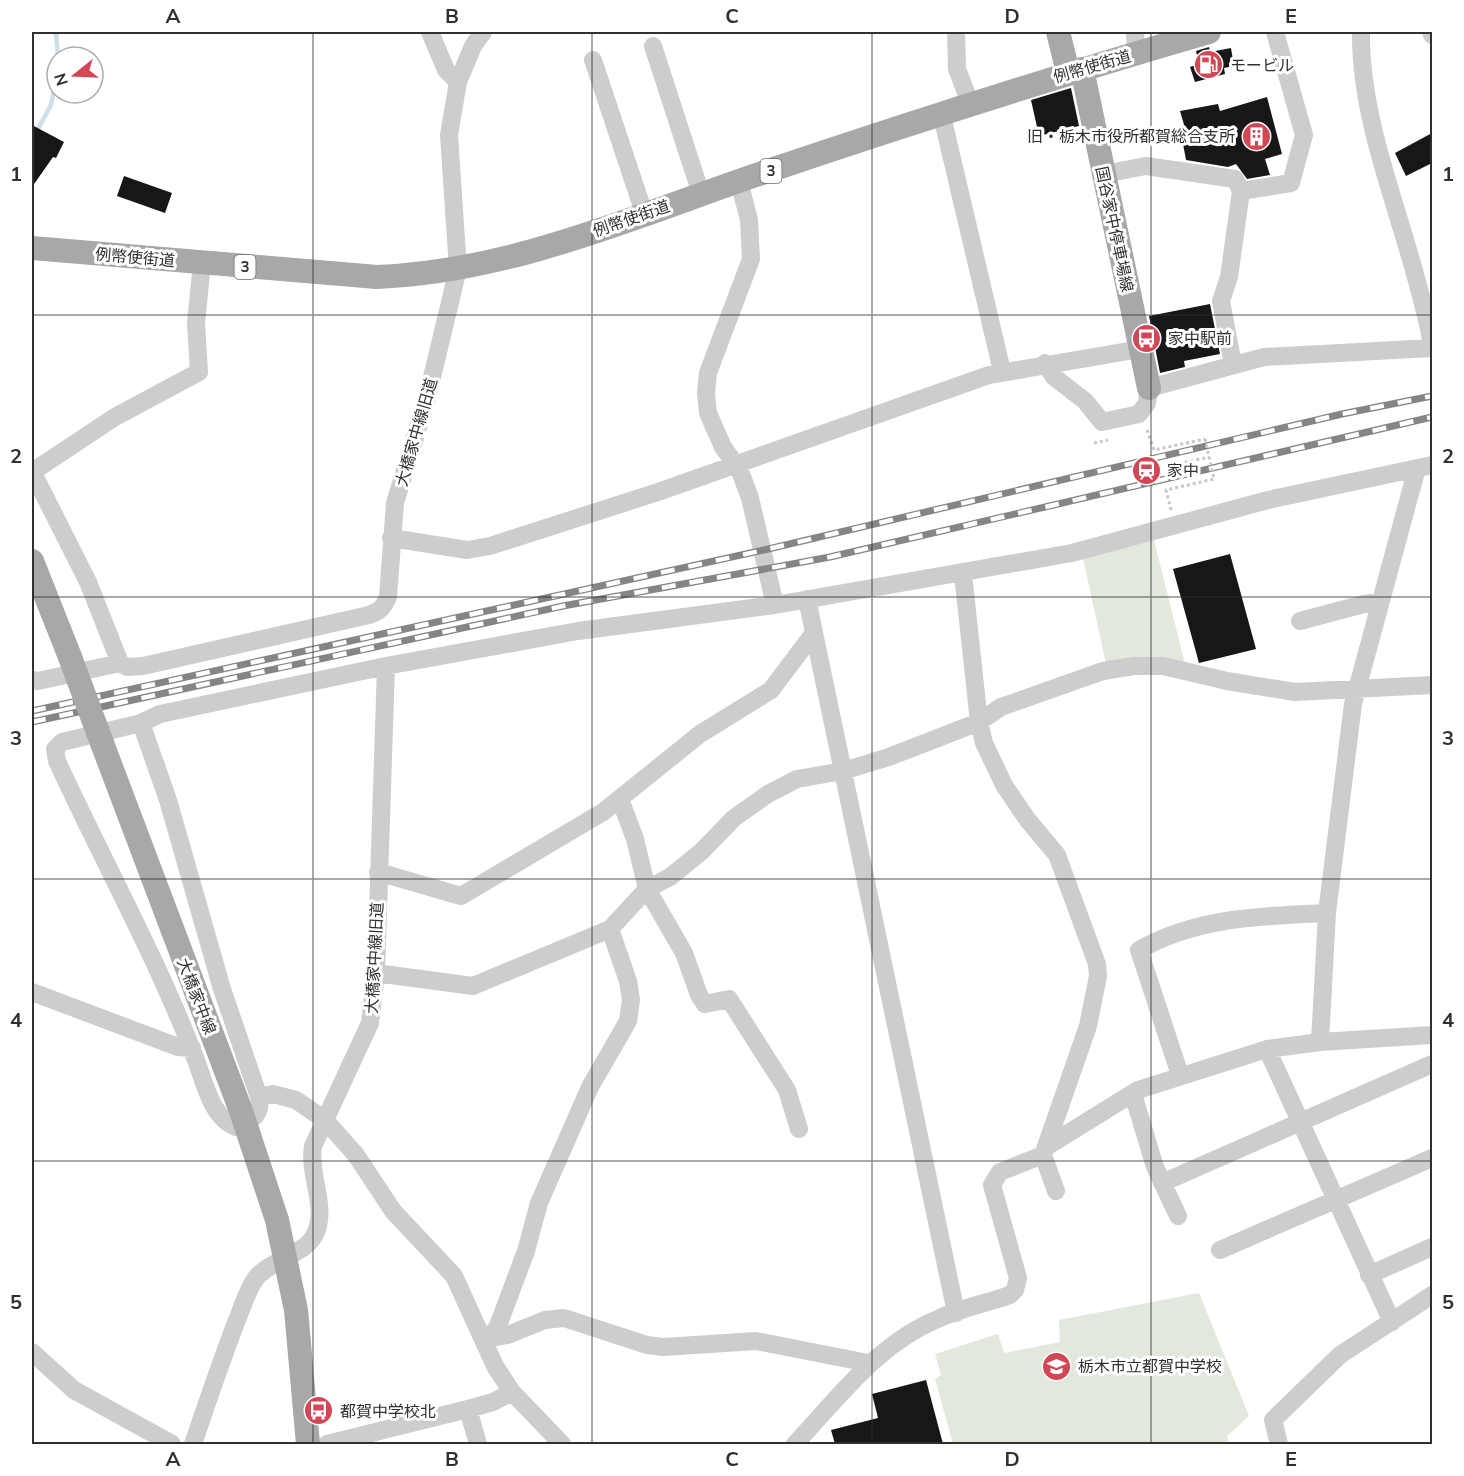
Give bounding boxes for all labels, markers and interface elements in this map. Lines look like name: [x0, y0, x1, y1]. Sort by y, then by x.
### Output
text: A: [166, 3, 181, 28]
text: B: [445, 3, 459, 28]
text: C: [725, 3, 739, 28]
text: D: [1004, 3, 1020, 28]
text: E: [1285, 3, 1297, 28]
north arrow: [45, 45, 105, 105]
street label: 例幣使街道: [1051, 45, 1133, 87]
fuel station icon: モービル: [1193, 49, 1225, 81]
place label: モービル: [1230, 55, 1294, 75]
text: N: [49, 71, 72, 88]
building icon: 旧・栃木市役所都賀総合支所: [1240, 120, 1272, 152]
place label: 旧・栃木市役所都賀総合支所: [1027, 126, 1235, 146]
road number: 3: [760, 159, 782, 183]
text: 1: [10, 161, 22, 186]
text: 1: [1442, 161, 1454, 186]
street label: 国谷家中停車場線: [1092, 164, 1138, 294]
street label: 例幣使街道: [590, 196, 672, 240]
street label: 例幣使街道: [94, 244, 176, 270]
road number: 3: [234, 255, 256, 279]
bus stop icon: 家中駅前: [1131, 322, 1163, 354]
place label: 家中駅前: [1168, 328, 1232, 348]
street label: 大橋家中線旧道: [391, 375, 441, 489]
text: 2: [10, 443, 22, 468]
text: 2: [1442, 443, 1454, 468]
station icon: 家中: [1130, 454, 1162, 486]
place label: 家中: [1167, 460, 1199, 480]
text: 3: [10, 725, 22, 750]
text: 3: [1442, 725, 1454, 750]
street label: 大橋家中線旧道: [361, 902, 387, 1014]
street label: 大橋家中線: [173, 955, 221, 1037]
text: 4: [10, 1007, 22, 1032]
text: 4: [1442, 1007, 1454, 1032]
text: 5: [10, 1289, 22, 1314]
text: 5: [1442, 1289, 1454, 1314]
school or university icon: 栃木市立都賀中学校: [1041, 1350, 1073, 1382]
place label: 栃木市立都賀中学校: [1078, 1356, 1222, 1376]
bus stop icon: 都賀中学校北: [303, 1395, 335, 1427]
place label: 都賀中学校北: [340, 1401, 436, 1421]
text: A: [166, 1446, 181, 1471]
text: B: [445, 1446, 459, 1471]
text: C: [725, 1446, 739, 1471]
text: D: [1004, 1446, 1020, 1471]
text: E: [1285, 1446, 1297, 1471]

